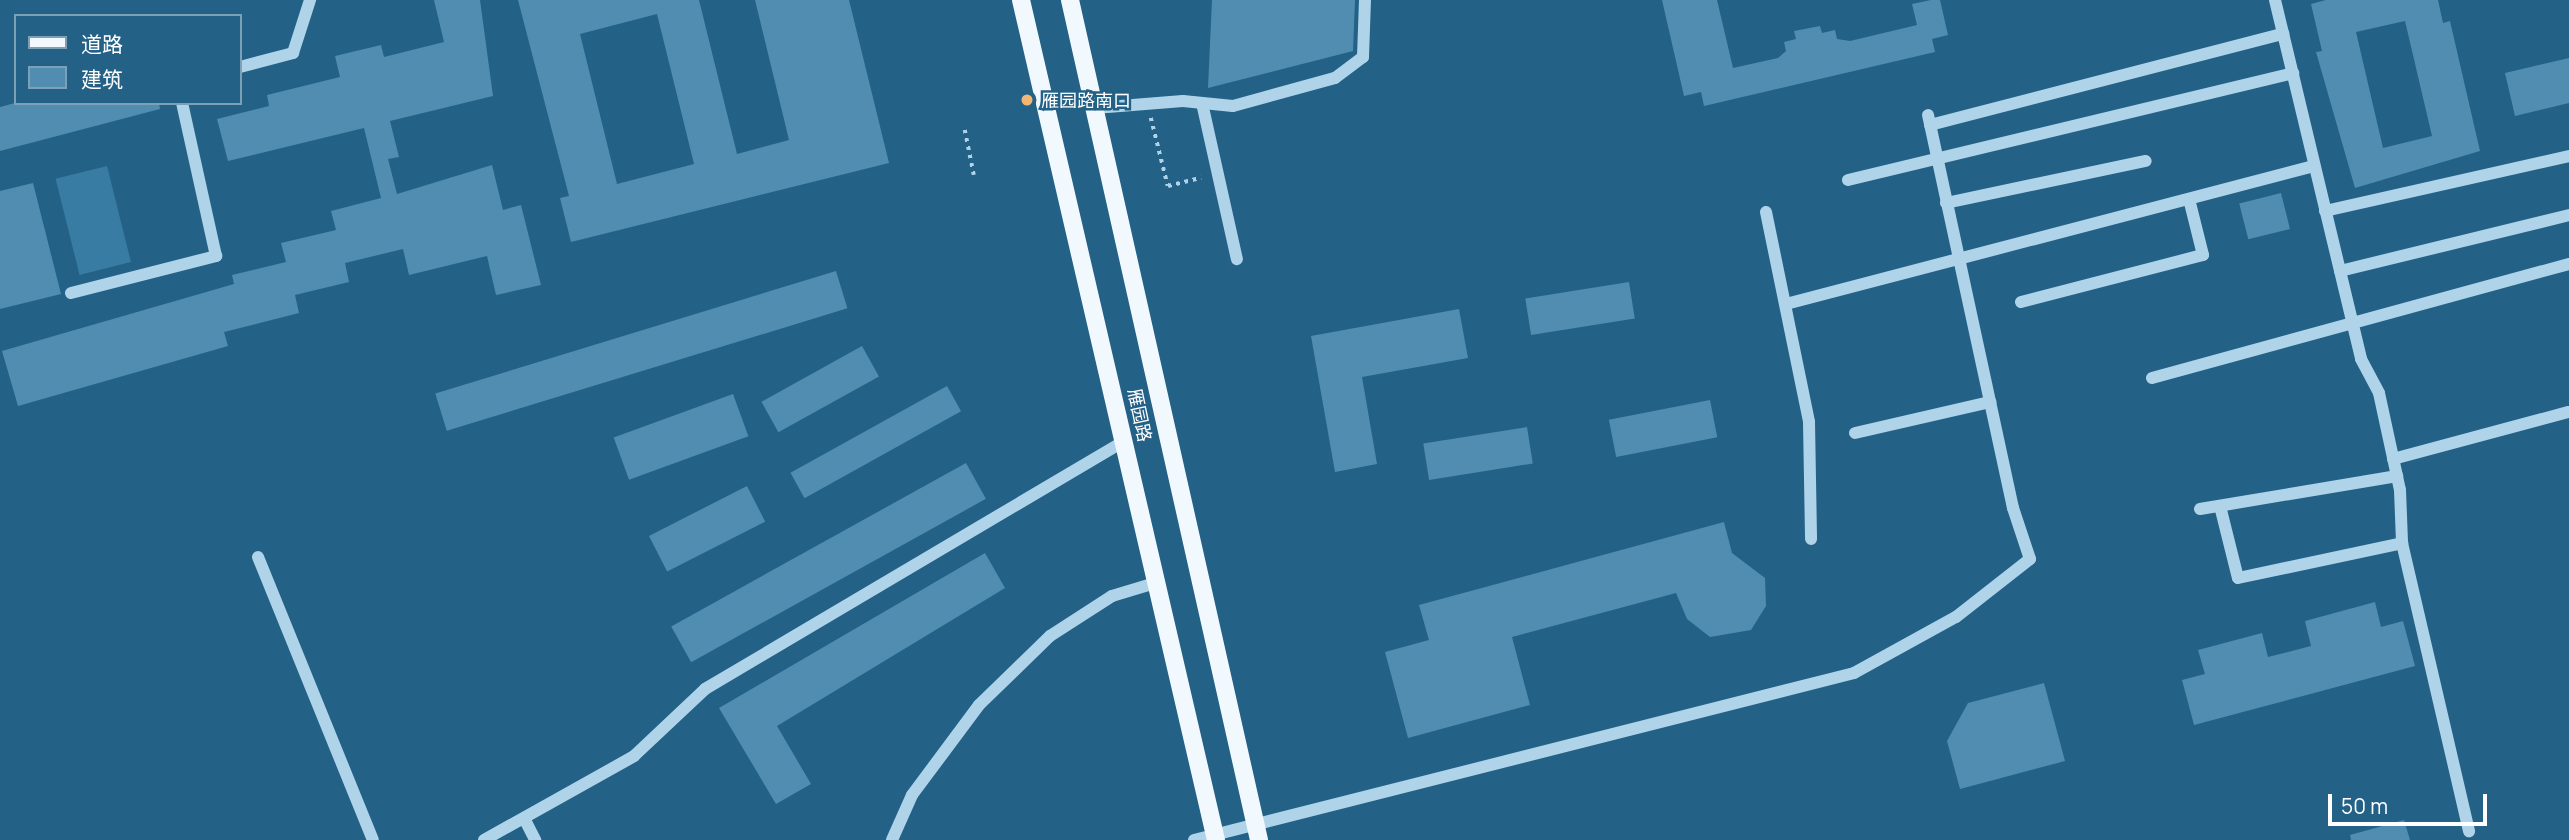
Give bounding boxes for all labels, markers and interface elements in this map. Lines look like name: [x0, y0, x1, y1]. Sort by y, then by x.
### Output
legend: [14, 14, 242, 105]
text: 道路: [81, 30, 123, 58]
text: 建筑: [81, 65, 123, 93]
place label: 雁园路南口: [1041, 89, 1131, 111]
marker: 雁园路南口: [1019, 92, 1035, 108]
street label: 雁园路: [1124, 386, 1156, 444]
scale bar: [2331, 780, 2490, 824]
text: 50 m: [2341, 792, 2388, 820]

